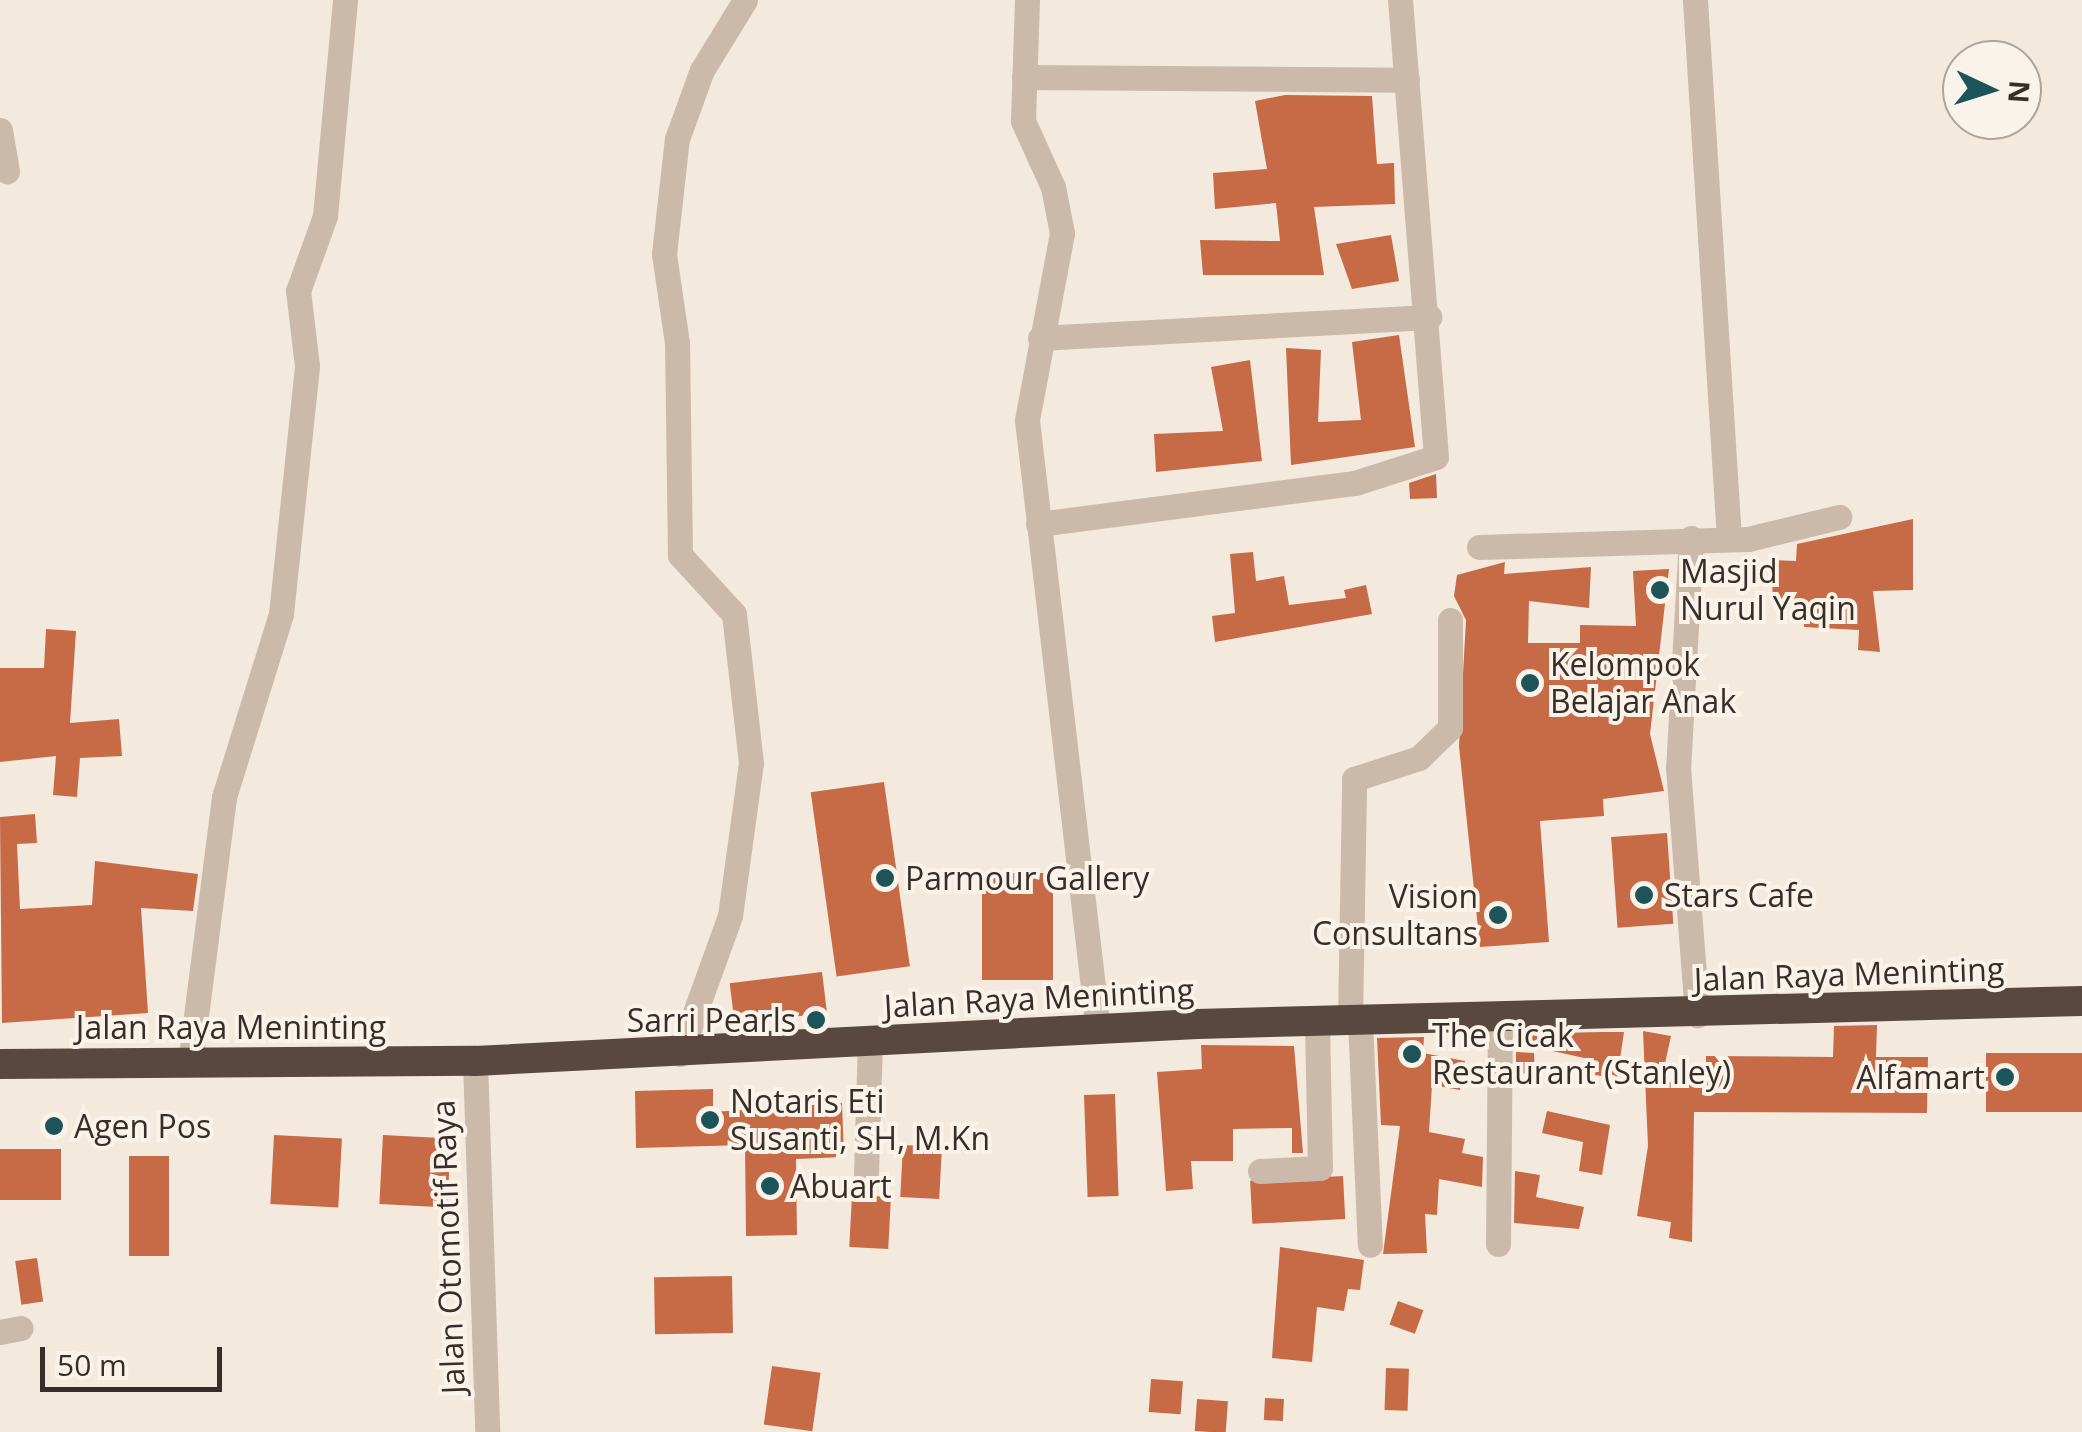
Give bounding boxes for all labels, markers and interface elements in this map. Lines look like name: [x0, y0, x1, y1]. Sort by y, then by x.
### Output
north arrow: [1942, 40, 2042, 140]
text: N: [2000, 79, 2040, 105]
place label: Masjid Nurul Yaqin: [1680, 553, 1856, 628]
marker: Masjid Nurul Yaqin: [1649, 579, 1671, 601]
place label: Kelompok Belajar Anak: [1550, 646, 1736, 721]
marker: Kelompok Belajar Anak: [1519, 672, 1541, 694]
place label: Parmour Gallery: [905, 859, 1149, 897]
marker: Parmour Gallery: [874, 867, 896, 889]
place label: Stars Cafe: [1664, 876, 1814, 914]
place label: Vision Consultans: [1312, 878, 1478, 953]
marker: Stars Cafe: [1633, 884, 1655, 906]
marker: Vision Consultans: [1487, 904, 1509, 926]
street label: Jalan Raya Meninting: [1693, 949, 2005, 999]
street label: Jalan Raya Meninting: [883, 971, 1195, 1025]
place label: Sarri Pearls: [627, 1001, 796, 1039]
street label: Jalan Raya Meninting: [76, 1008, 386, 1046]
marker: Sarri Pearls: [805, 1009, 827, 1031]
place label: The Cicak Restaurant (Stanley): [1432, 1017, 1731, 1092]
marker: The Cicak Restaurant (Stanley): [1401, 1043, 1423, 1065]
place label: Alfamart: [1856, 1058, 1985, 1096]
marker: Alfamart: [1994, 1066, 2016, 1088]
place label: Notaris Eti Susanti, SH, M.Kn: [730, 1083, 990, 1158]
street label: Jalan Otomotif Raya: [424, 1099, 472, 1395]
place label: Agen Pos: [74, 1107, 211, 1145]
marker: Notaris Eti Susanti, SH, M.Kn: [699, 1109, 721, 1131]
marker: Agen Pos: [43, 1115, 65, 1137]
place label: Abuart: [790, 1167, 892, 1205]
marker: Abuart: [759, 1175, 781, 1197]
scale bar: [45, 1327, 228, 1389]
text: 50 m: [57, 1344, 127, 1385]

